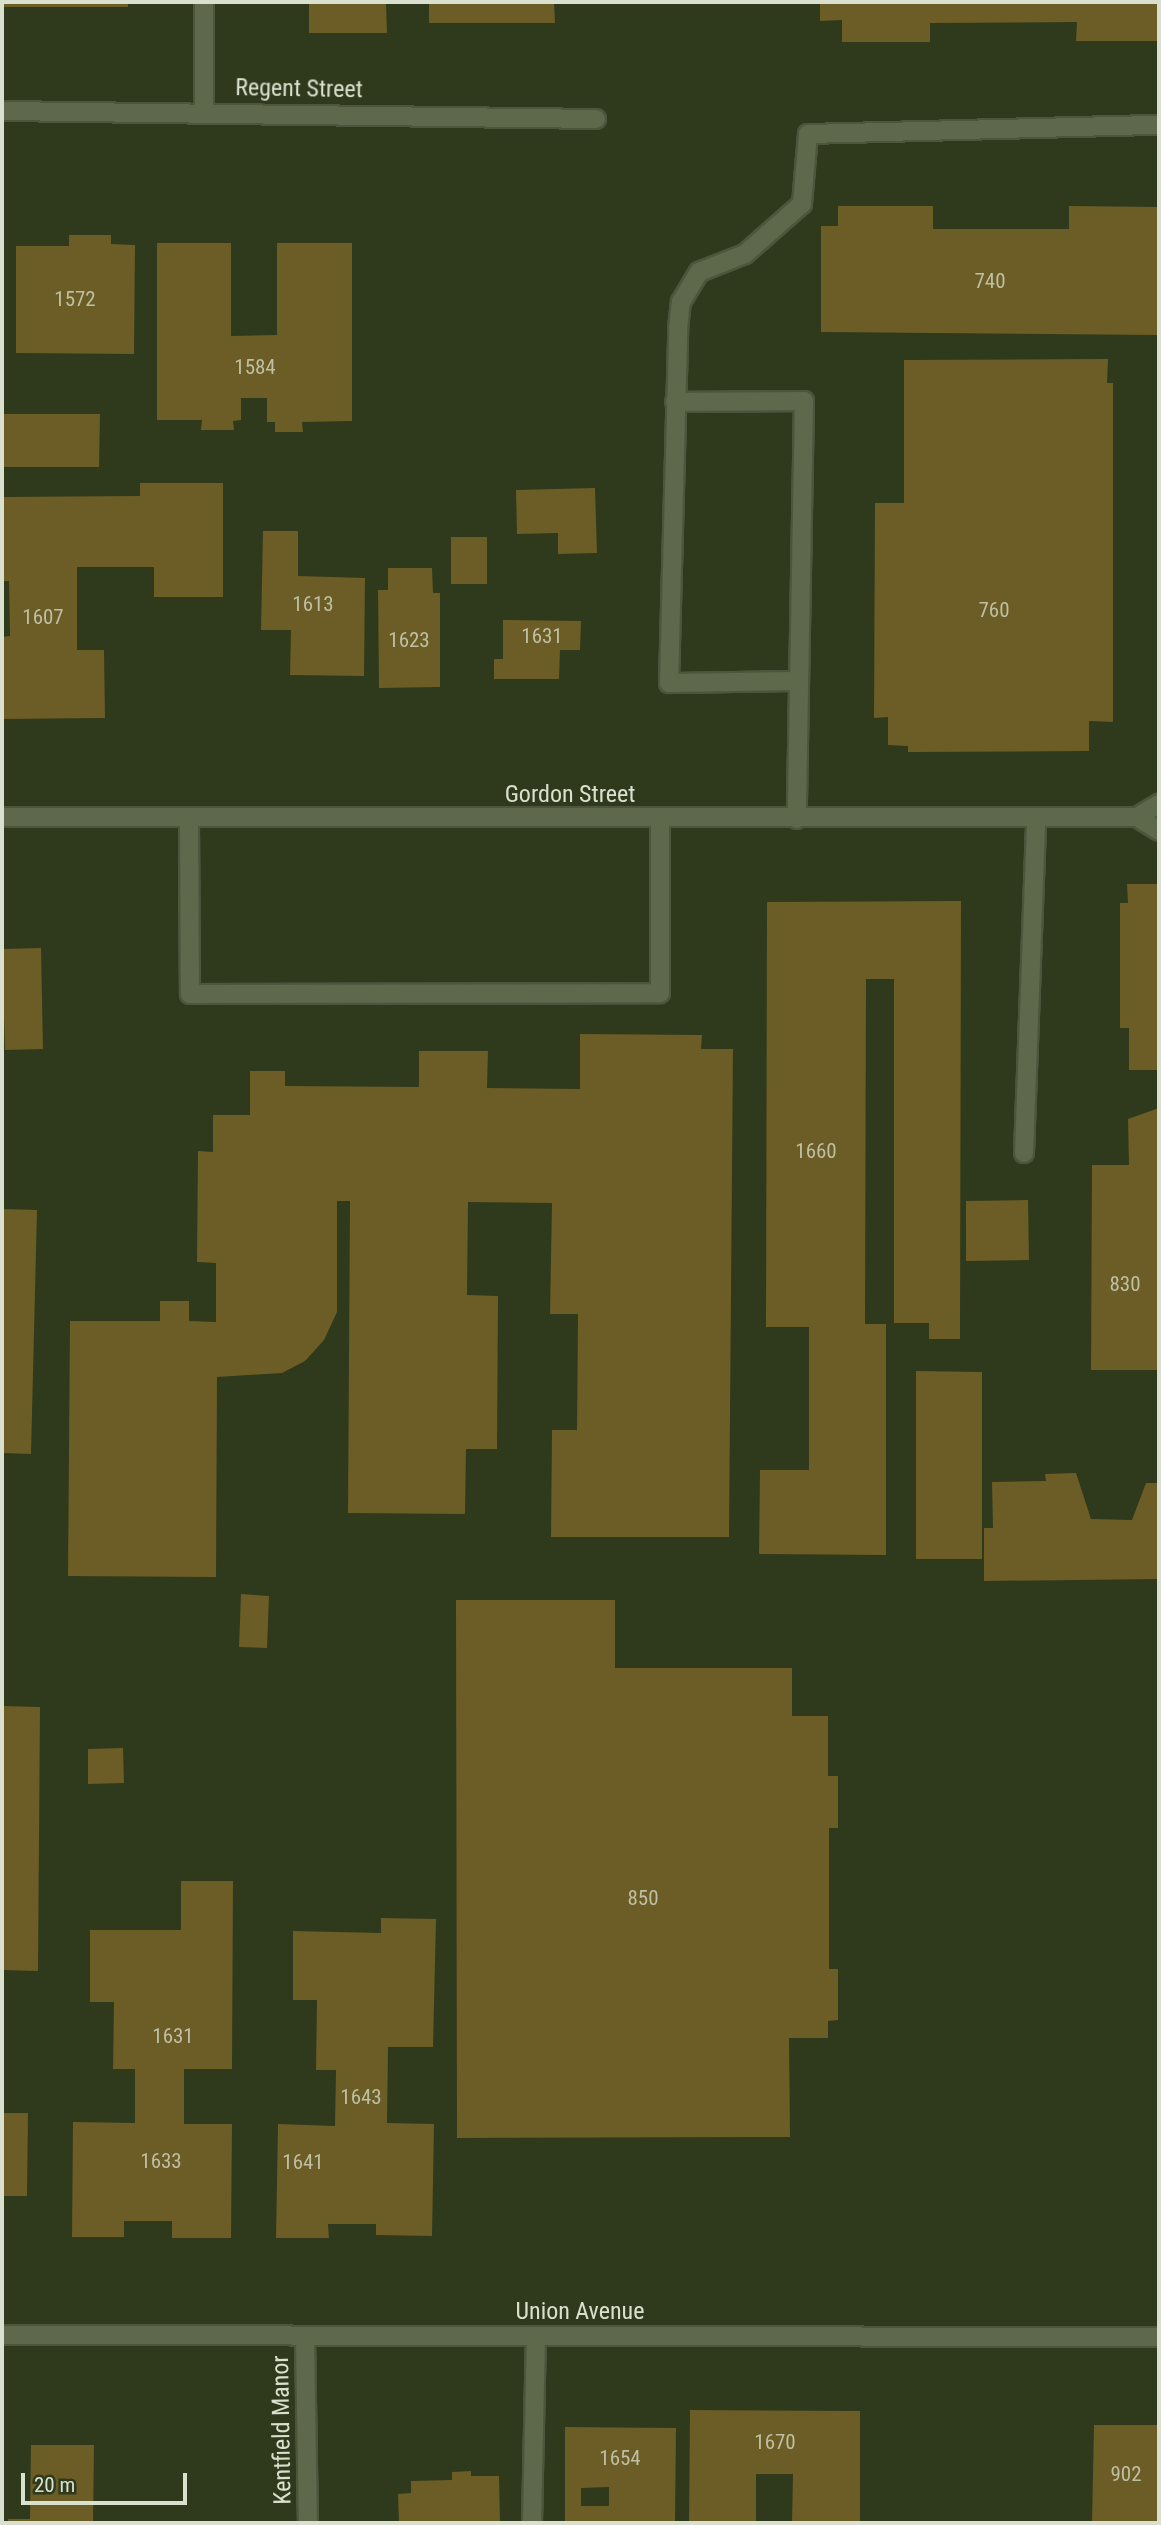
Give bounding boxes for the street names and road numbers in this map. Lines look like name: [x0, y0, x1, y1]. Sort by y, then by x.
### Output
street label: Regent Street: [235, 73, 363, 105]
street label: Gordon Street: [505, 781, 635, 809]
street label: Union Avenue: [516, 2298, 644, 2326]
street label: Kentfield Manor: [266, 2355, 298, 2505]

